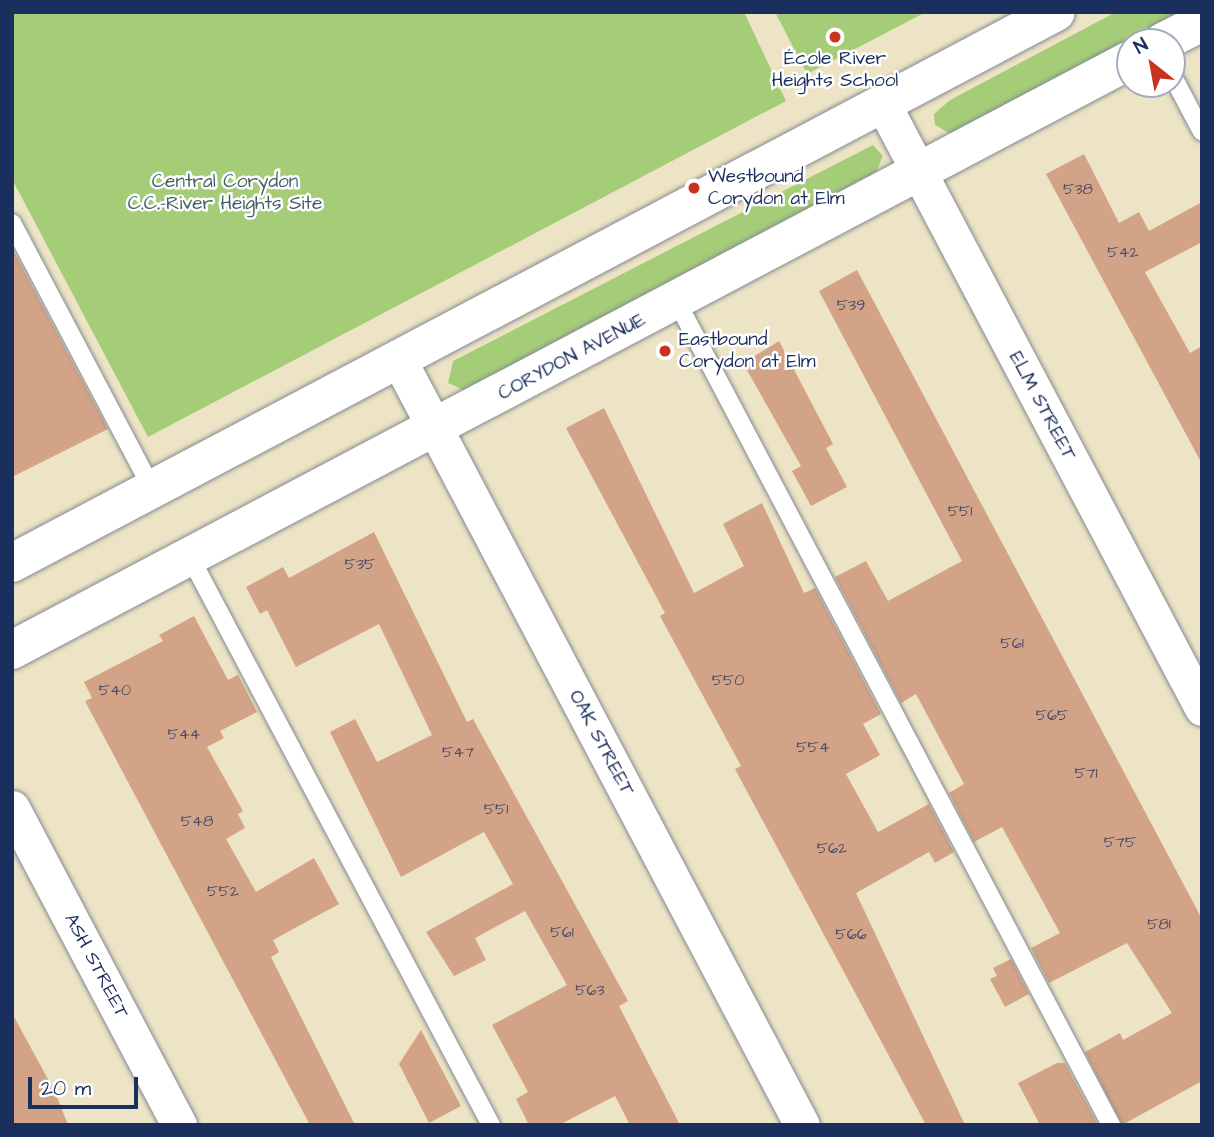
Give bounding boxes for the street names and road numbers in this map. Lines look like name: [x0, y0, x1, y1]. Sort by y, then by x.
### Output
street label: CORYDON AVENUE: [494, 309, 650, 405]
street label: ELM STREET: [1004, 348, 1080, 464]
street label: OAK STREET: [564, 686, 638, 800]
street label: ASH STREET: [59, 910, 133, 1022]

